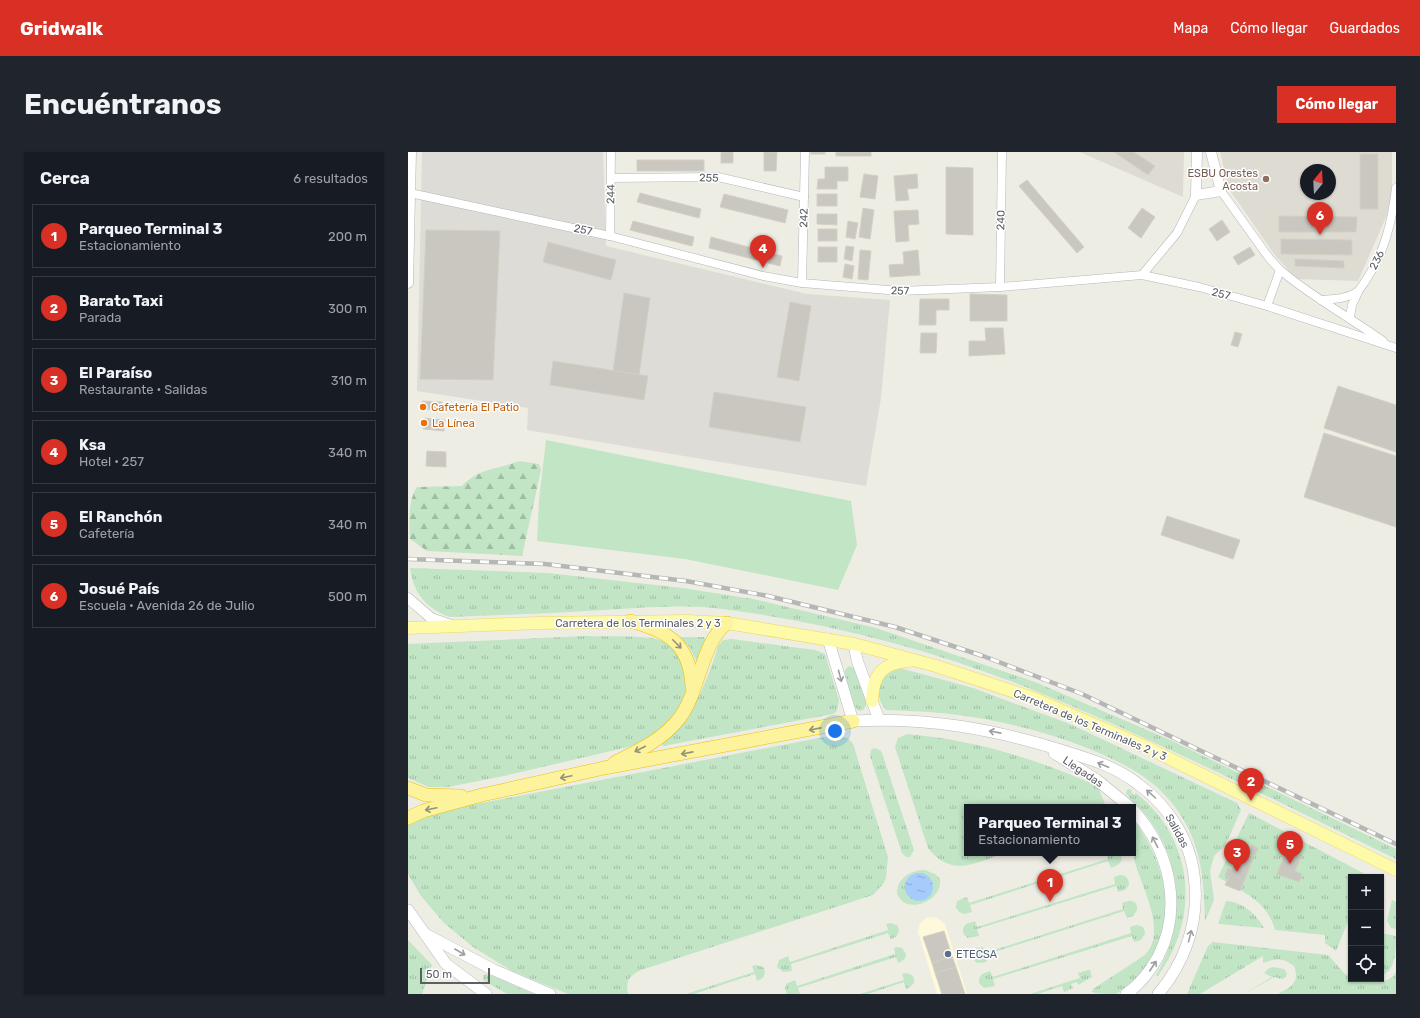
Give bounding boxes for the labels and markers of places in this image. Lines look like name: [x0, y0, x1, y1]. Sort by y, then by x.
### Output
place label: ESBU Orestes Acosta: [1187, 167, 1258, 193]
marker: ESBU Orestes Acosta: [1261, 174, 1271, 184]
pin: 6: [1307, 202, 1333, 235]
pin: 4: [750, 235, 776, 268]
place label: Cafetería El Patio: [431, 401, 519, 414]
marker: Cafetería El Patio: [418, 402, 428, 412]
place label: La Línea: [432, 417, 475, 430]
marker: La Línea: [419, 418, 429, 428]
pin: 2: [1238, 768, 1264, 801]
pin: 5: [1277, 831, 1303, 864]
pin: 3: [1224, 839, 1250, 872]
pin: 1: [1037, 869, 1063, 902]
place label: ETECSA: [956, 948, 998, 961]
marker: ETECSA: [943, 949, 953, 959]

